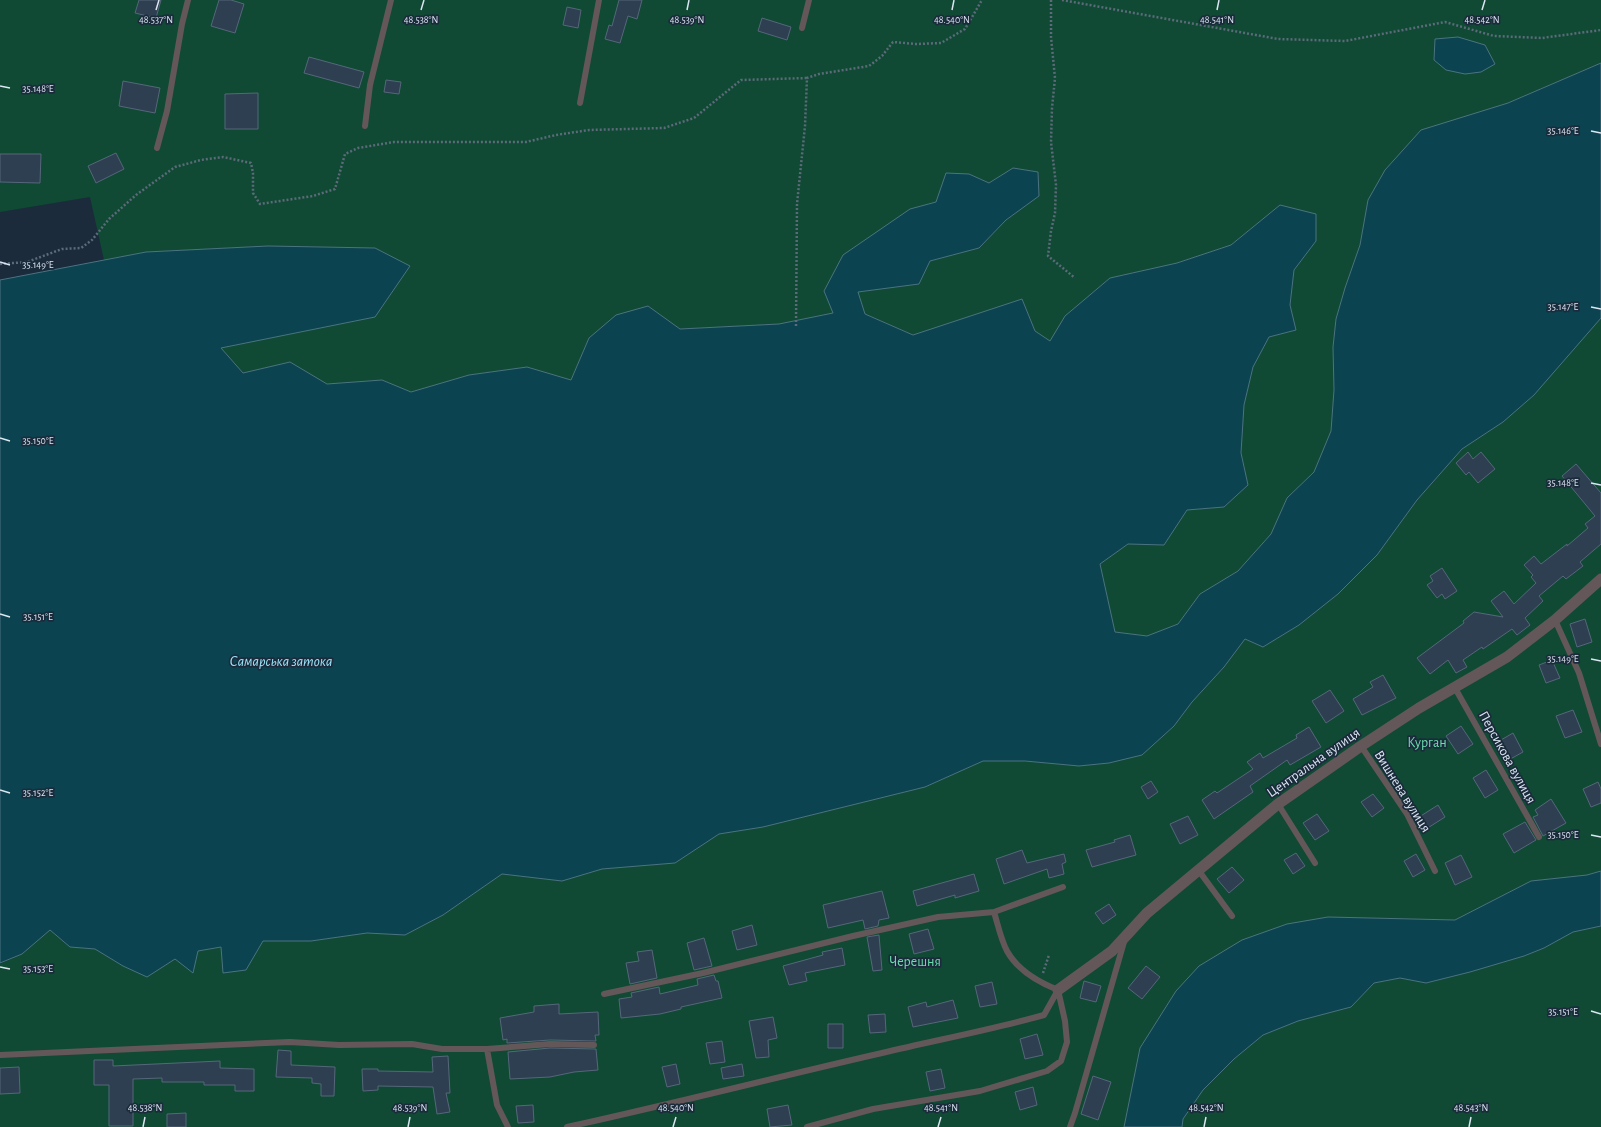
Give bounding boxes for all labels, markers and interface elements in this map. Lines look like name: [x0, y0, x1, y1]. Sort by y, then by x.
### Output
text: 48.537°N: [139, 15, 173, 25]
text: 48.538°N: [404, 15, 438, 25]
text: 48.539°N: [670, 15, 704, 25]
text: 48.540°N: [934, 15, 970, 25]
text: 48.541°N: [1200, 15, 1234, 25]
text: 48.542°N: [1464, 15, 1500, 25]
text: 35.148°E: [22, 84, 54, 94]
text: 35.146°E: [1547, 126, 1579, 136]
text: 35.149°E: [22, 260, 54, 270]
text: 35.147°E: [1548, 302, 1579, 312]
text: 35.150°E: [22, 436, 54, 446]
text: 35.148°E: [1547, 478, 1579, 488]
text: 35.151°E: [23, 612, 53, 622]
water label: Самарська затока: [230, 654, 332, 669]
text: 35.149°E: [1547, 654, 1579, 664]
street label: Персикова вулиця: [1476, 709, 1538, 806]
street label: Центральна вулиця: [1264, 725, 1363, 800]
park label: Курган: [1407, 736, 1447, 750]
street label: Вишнева вулиця: [1371, 748, 1433, 835]
text: 35.152°E: [23, 788, 53, 798]
text: 35.150°E: [1547, 830, 1579, 840]
park label: Черешня: [889, 955, 941, 969]
text: 35.153°E: [23, 964, 53, 974]
text: 35.151°E: [1548, 1007, 1578, 1017]
text: 48.538°N: [128, 1103, 162, 1113]
text: 48.539°N: [393, 1103, 427, 1113]
text: 48.540°N: [658, 1103, 694, 1113]
text: 48.541°N: [924, 1103, 958, 1113]
text: 48.542°N: [1188, 1103, 1224, 1113]
text: 48.543°N: [1454, 1103, 1488, 1113]

